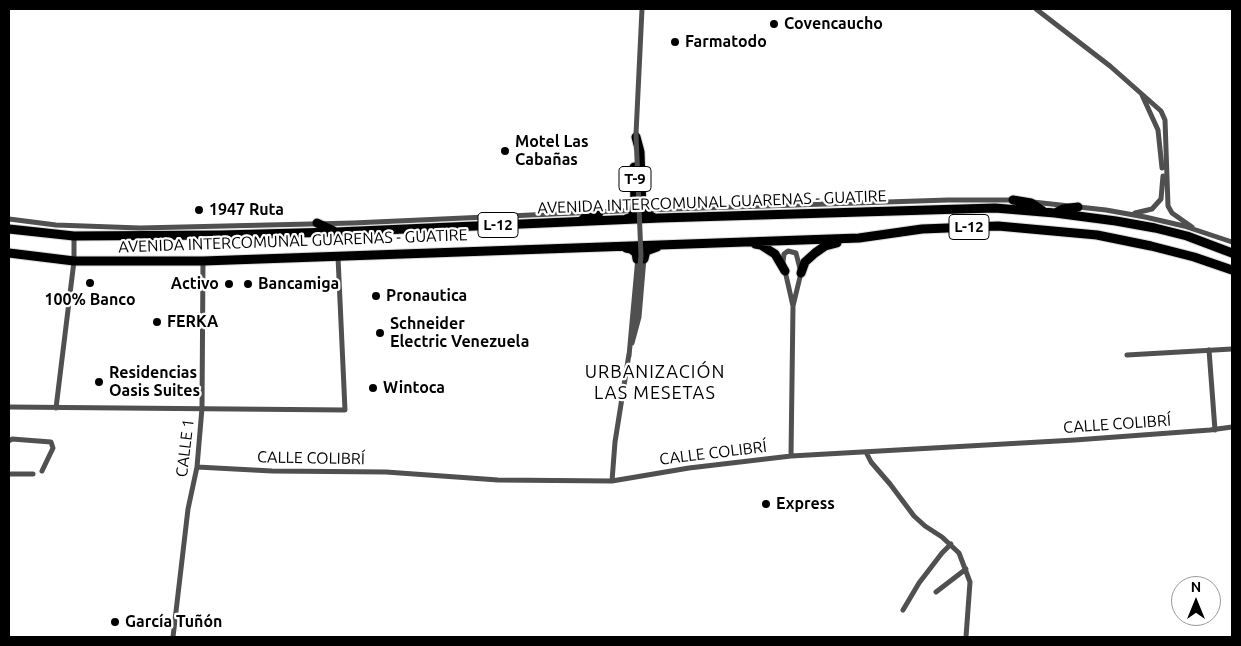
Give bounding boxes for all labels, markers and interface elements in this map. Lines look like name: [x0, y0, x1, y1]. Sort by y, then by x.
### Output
place label: Covencaucho: [784, 14, 883, 34]
marker: Covencaucho: [768, 18, 780, 30]
place label: Farmatodo: [685, 32, 767, 52]
marker: Farmatodo: [669, 36, 681, 48]
place label: Motel Las Cabañas: [515, 132, 589, 170]
marker: Motel Las Cabañas: [499, 145, 511, 157]
road number: T-9: [619, 166, 651, 192]
street label: AVENIDA INTERCOMUNAL GUARENAS - GUATIRE: [537, 186, 887, 218]
place label: 1947 Ruta: [209, 200, 284, 220]
marker: 1947 Ruta: [193, 204, 205, 216]
road number: L-12: [478, 212, 518, 238]
road number: L-12: [949, 214, 989, 240]
street label: AVENIDA INTERCOMUNAL GUARENAS - GUATIRE: [118, 225, 468, 257]
place label: Activo: [171, 274, 219, 294]
place label: Bancamiga: [258, 274, 339, 294]
marker: 100% Banco: [84, 277, 96, 289]
marker: Activo: [223, 278, 235, 290]
marker: Bancamiga: [242, 278, 254, 290]
place label: Pronautica: [386, 286, 467, 306]
place label: 100% Banco: [44, 290, 136, 310]
marker: Pronautica: [370, 290, 382, 302]
place label: FERKA: [167, 312, 218, 332]
place label: Schneider Electric Venezuela: [390, 314, 529, 352]
marker: FERKA: [151, 316, 163, 328]
marker: Schneider Electric Venezuela: [374, 327, 386, 339]
district label: URBANIZACIÓN LAS MESETAS: [583, 361, 727, 404]
place label: Residencias Oasis Suites: [109, 363, 200, 401]
marker: Residencias Oasis Suites: [93, 376, 105, 388]
place label: Wintoca: [383, 378, 445, 398]
marker: Wintoca: [367, 382, 379, 394]
street label: CALLE COLIBRÍ: [1062, 411, 1172, 437]
street label: CALLE 1: [172, 418, 198, 478]
street label: CALLE COLIBRÍ: [658, 437, 768, 469]
street label: CALLE COLIBRÍ: [257, 447, 365, 469]
place label: Express: [776, 494, 835, 514]
marker: Express: [760, 498, 772, 510]
north arrow: [1171, 576, 1221, 626]
text: N: [1191, 579, 1201, 595]
place label: García Tuñón: [125, 612, 222, 632]
marker: García Tuñón: [109, 616, 121, 628]

